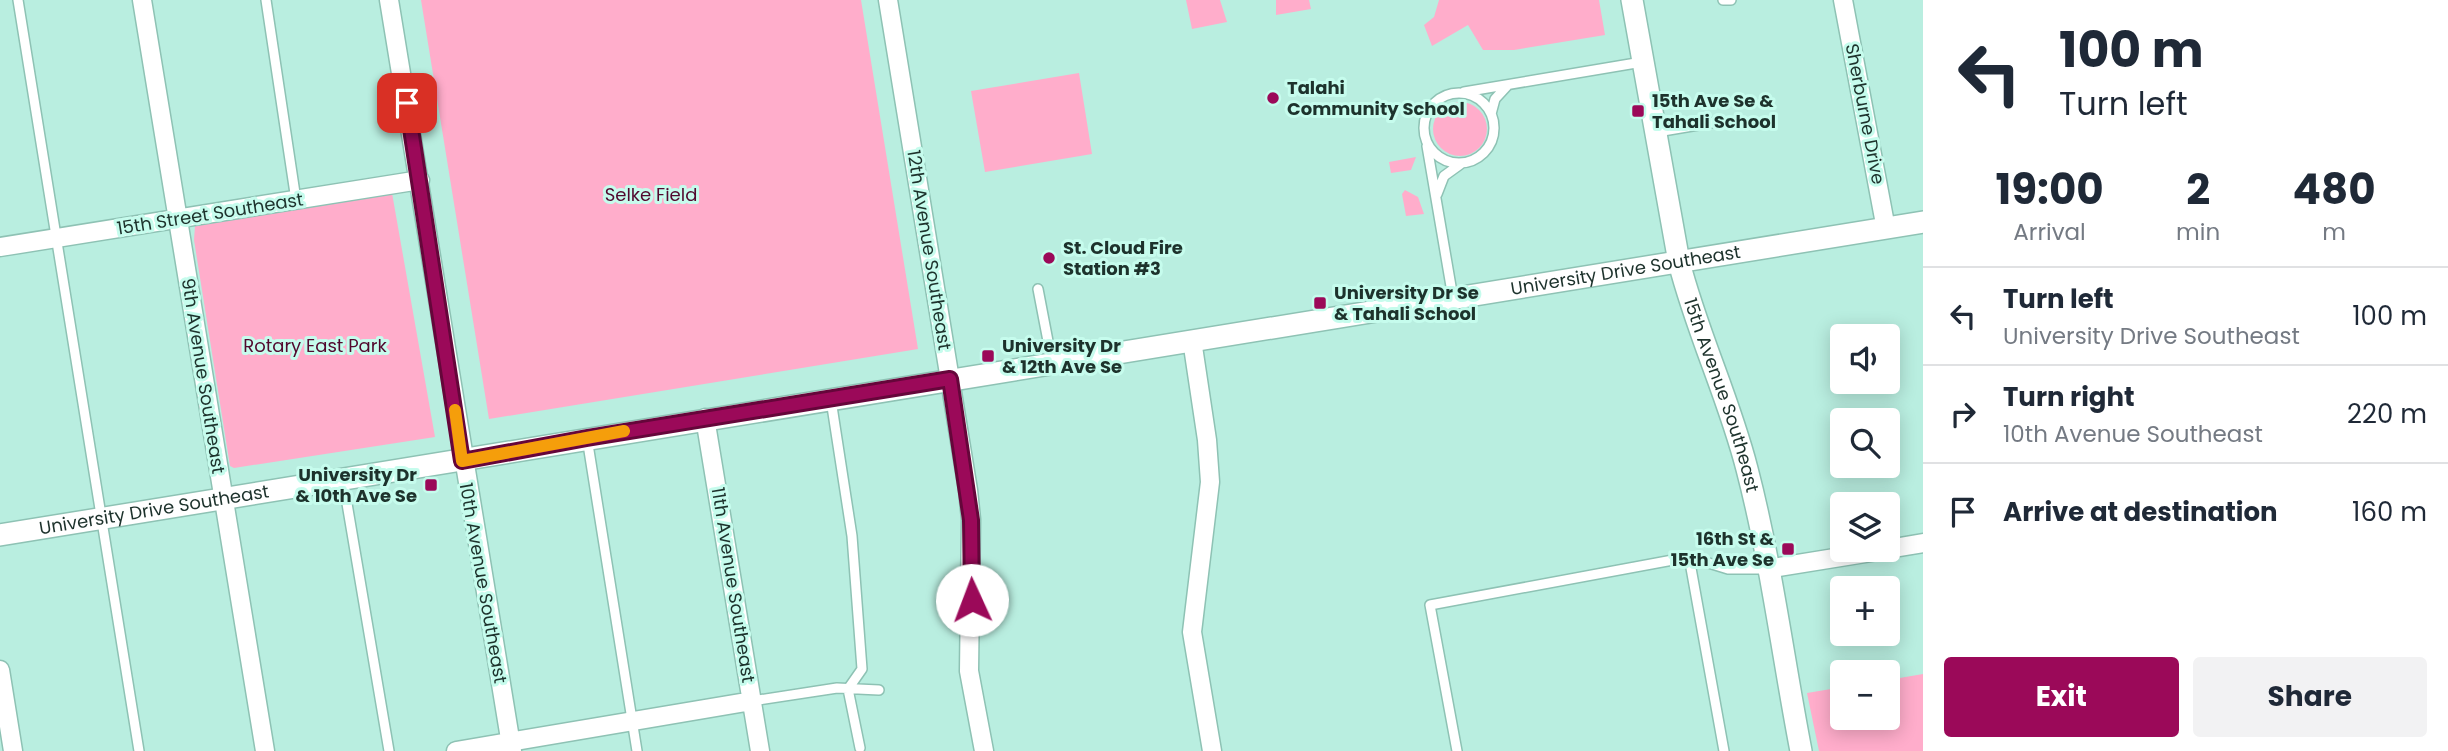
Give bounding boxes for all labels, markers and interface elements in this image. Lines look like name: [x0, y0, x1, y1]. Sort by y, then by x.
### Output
text: 100 m: [2059, 16, 2204, 84]
icon: left: [1944, 28, 2035, 119]
street label: Sherburne Drive: [1840, 41, 1891, 186]
pin: [377, 73, 437, 133]
place label: Talahi Community School: [1287, 75, 1465, 121]
text: Turn left: [2059, 81, 2188, 126]
icon: arrive: [388, 84, 426, 122]
place label: 15th Ave Se & Tahali School: [1652, 88, 1776, 134]
marker: Talahi Community School: [1265, 90, 1281, 106]
marker: 15th Ave Se & Tahali School: [1630, 103, 1646, 119]
street label: 12th Avenue Southeast: [901, 148, 958, 352]
text: 19:00: [1995, 160, 2104, 219]
text: 2: [2186, 160, 2210, 219]
text: 480: [2293, 160, 2376, 219]
park label: Selke Field: [605, 182, 697, 207]
street label: 15th Street Southeast: [115, 186, 305, 241]
text: Arrival: [2013, 216, 2086, 248]
text: min: [2176, 216, 2220, 248]
text: m: [2322, 216, 2346, 248]
place label: St. Cloud Fire Station #3: [1063, 235, 1183, 281]
street label: University Drive Southeast: [1509, 239, 1742, 301]
marker: St. Cloud Fire Station #3: [1041, 250, 1057, 266]
street label: 9th Avenue Southeast: [176, 276, 231, 475]
place label: University Dr Se & Tahali School: [1334, 280, 1479, 326]
text: Turn left: [2003, 281, 2114, 317]
marker: University Dr Se & Tahali School: [1312, 295, 1328, 311]
street label: 15th Avenue Southeast: [1678, 295, 1765, 495]
icon: left: [1944, 297, 1982, 335]
text: 100 m: [2352, 298, 2427, 334]
text: University Drive Southeast: [2003, 320, 2300, 352]
map controls: [1830, 324, 1900, 730]
button: sound: [1830, 324, 1900, 394]
park label: Rotary East Park: [243, 333, 388, 358]
place label: University Dr & 12th Ave Se: [1002, 333, 1122, 379]
marker: University Dr & 12th Ave Se: [980, 348, 996, 364]
text: Turn right: [2003, 379, 2135, 415]
icon: right: [1944, 395, 1982, 433]
text: 220 m: [2347, 396, 2427, 432]
button: search: [1830, 408, 1900, 478]
text: 10th Avenue Southeast: [2003, 418, 2263, 450]
place label: University Dr & 10th Ave Se: [295, 462, 417, 508]
marker: University Dr & 10th Ave Se: [423, 477, 439, 493]
street label: University Drive Southeast: [37, 478, 271, 540]
street label: 10th Avenue Southeast: [454, 481, 513, 685]
street label: 11th Avenue Southeast: [706, 485, 761, 685]
button: layers: [1830, 492, 1900, 562]
icon: arrive: [1944, 493, 1982, 531]
text: Arrive at destination: [2003, 494, 2278, 530]
text: 160 m: [2352, 494, 2427, 530]
place label: 16th St & 15th Ave Se: [1671, 526, 1775, 572]
marker: 16th St & 15th Ave Se: [1780, 541, 1796, 557]
position arrow: [935, 563, 1009, 637]
button: +: [1830, 576, 1900, 646]
button: Exit: [1944, 657, 2179, 737]
button: Share: [2193, 657, 2427, 737]
button: −: [1830, 660, 1900, 730]

